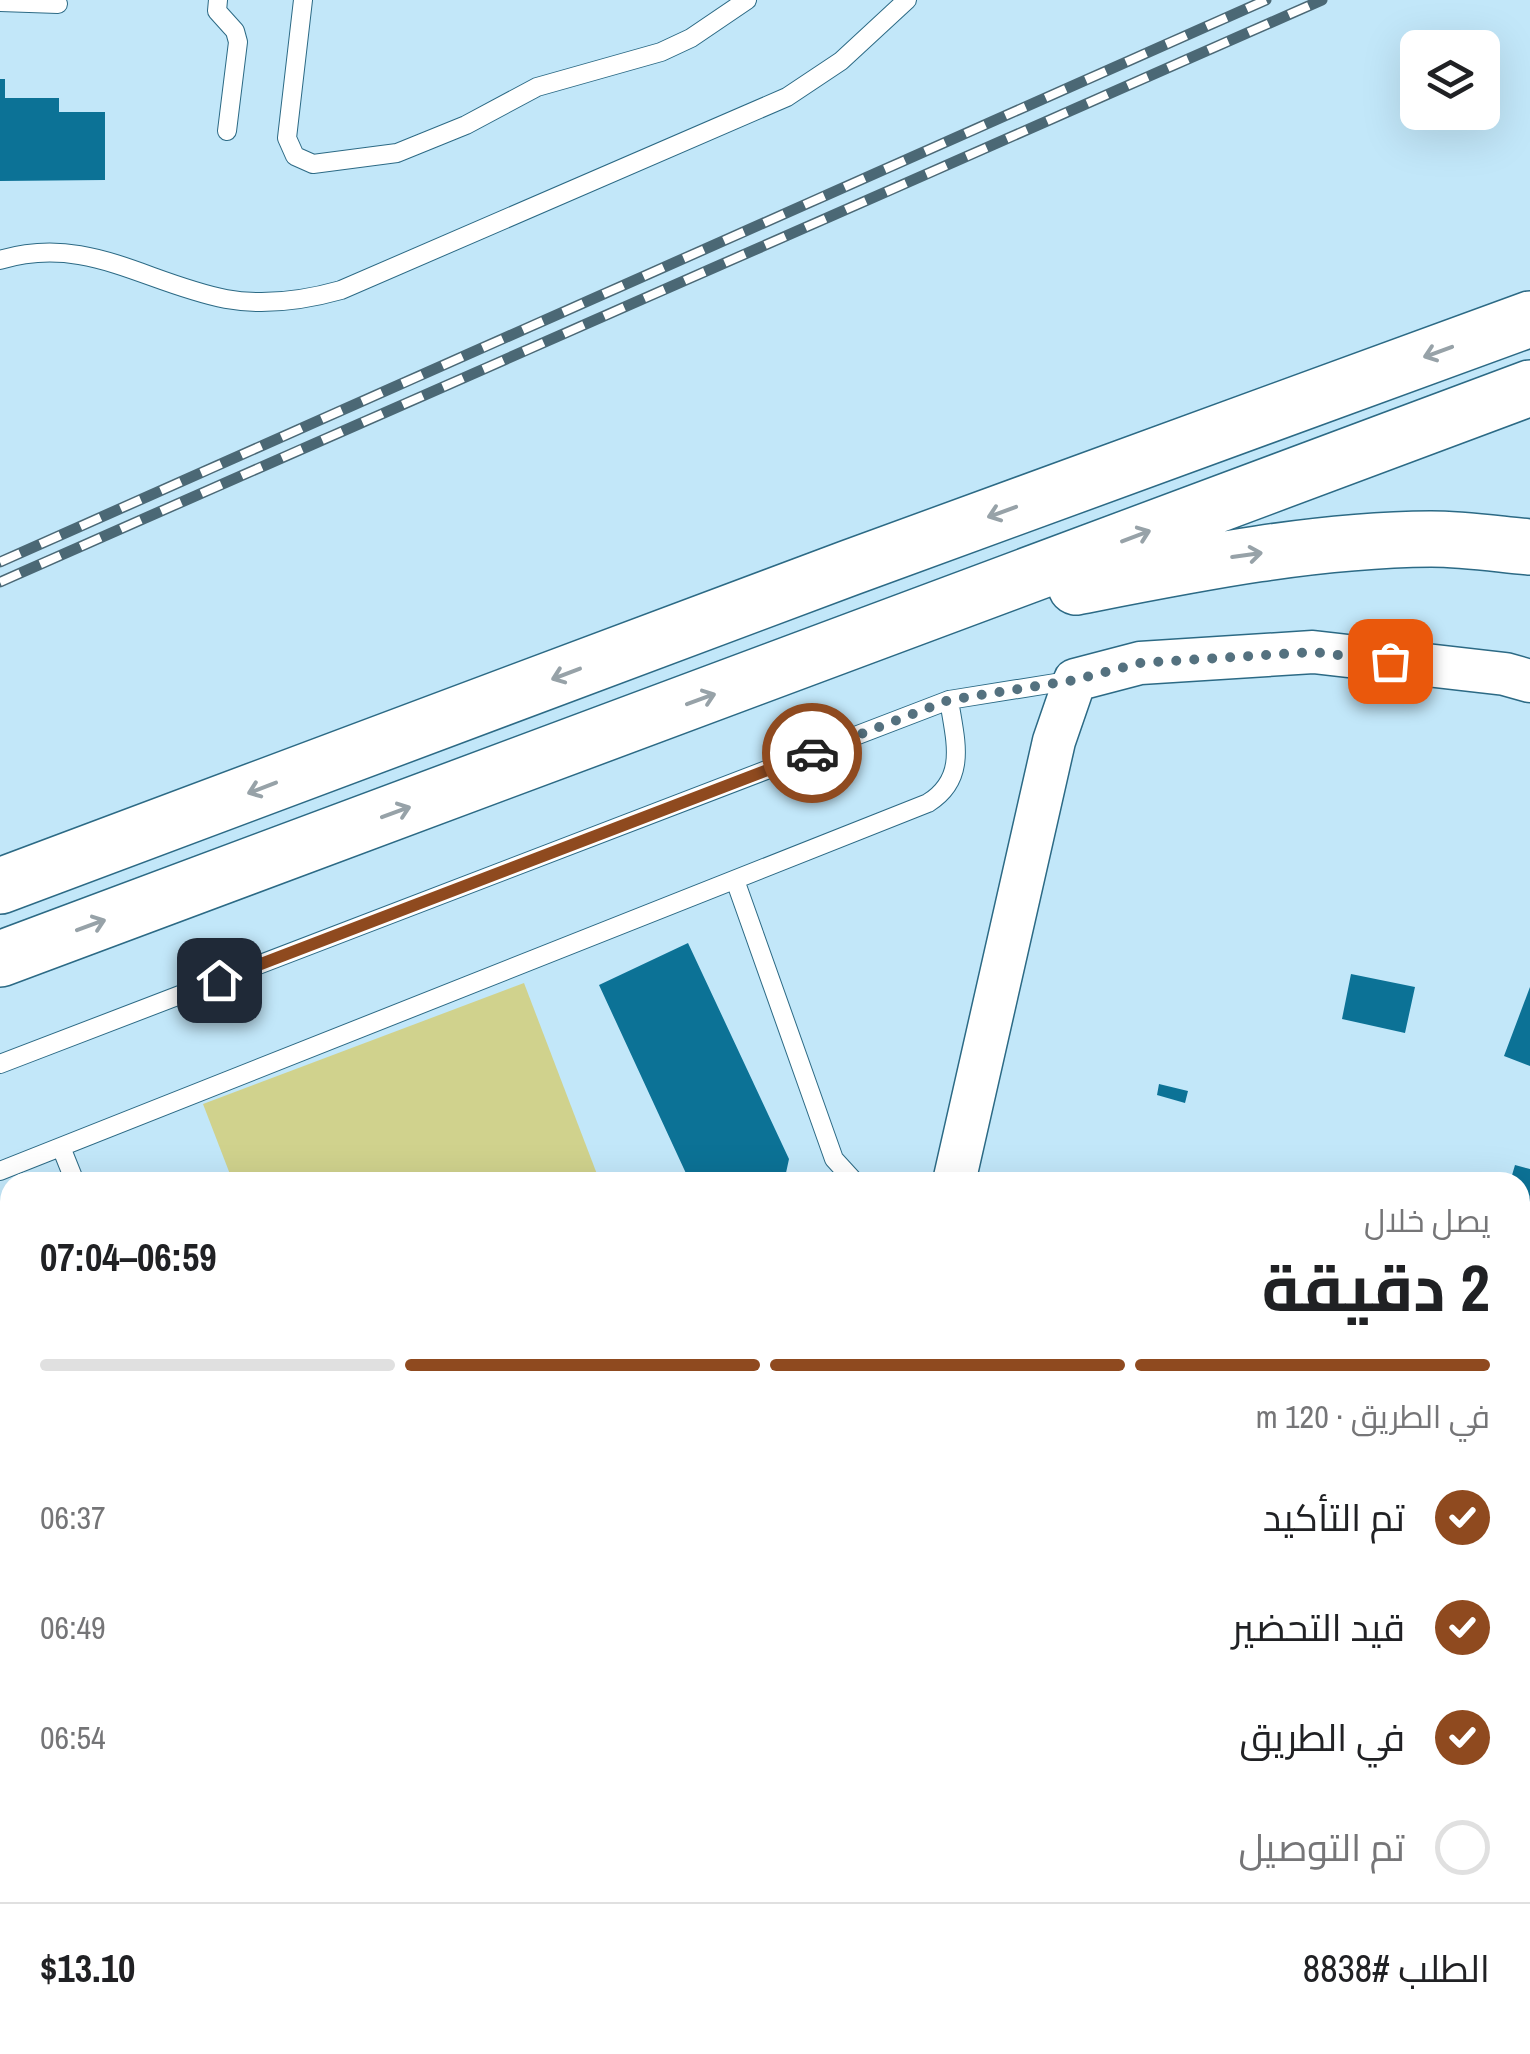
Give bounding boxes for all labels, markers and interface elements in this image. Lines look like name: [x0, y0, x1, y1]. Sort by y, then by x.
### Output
map controls: [1400, 30, 1500, 130]
button: layers: [1400, 30, 1500, 130]
one-way arrow: [1424, 344, 1455, 362]
one-way arrow: [987, 504, 1018, 522]
one-way arrow: [1120, 526, 1151, 544]
one-way arrow: [1231, 545, 1263, 564]
pin: [1348, 619, 1433, 704]
icon: bag: [1363, 634, 1418, 689]
one-way arrow: [551, 666, 582, 684]
one-way arrow: [684, 689, 715, 707]
courier: [762, 703, 862, 803]
icon: car: [785, 726, 840, 781]
one-way arrow: [247, 780, 278, 798]
one-way arrow: [380, 802, 411, 820]
one-way arrow: [75, 915, 106, 933]
pin: [177, 938, 262, 1023]
icon: home: [192, 953, 247, 1008]
text: يصل خلال: [1364, 1199, 1490, 1242]
text: 06:59–07:04: [40, 1232, 217, 1283]
text: 2 دقيقة: [1262, 1244, 1490, 1331]
text: في الطريق · 120 m: [1256, 1395, 1490, 1438]
icon: check: [1435, 1490, 1490, 1545]
text: تم التأكيد: [1263, 1492, 1405, 1543]
text: 06:37: [40, 1496, 106, 1539]
icon: check: [1435, 1600, 1490, 1655]
text: قيد التحضير: [1232, 1602, 1405, 1653]
text: 06:49: [40, 1606, 106, 1649]
icon: check: [1435, 1710, 1490, 1765]
text: في الطريق: [1240, 1712, 1405, 1763]
text: 06:54: [40, 1716, 106, 1759]
text: تم التوصيل: [1238, 1822, 1405, 1873]
text: $13.10: [40, 1943, 135, 1994]
text: الطلب #8838: [1303, 1943, 1490, 1994]

